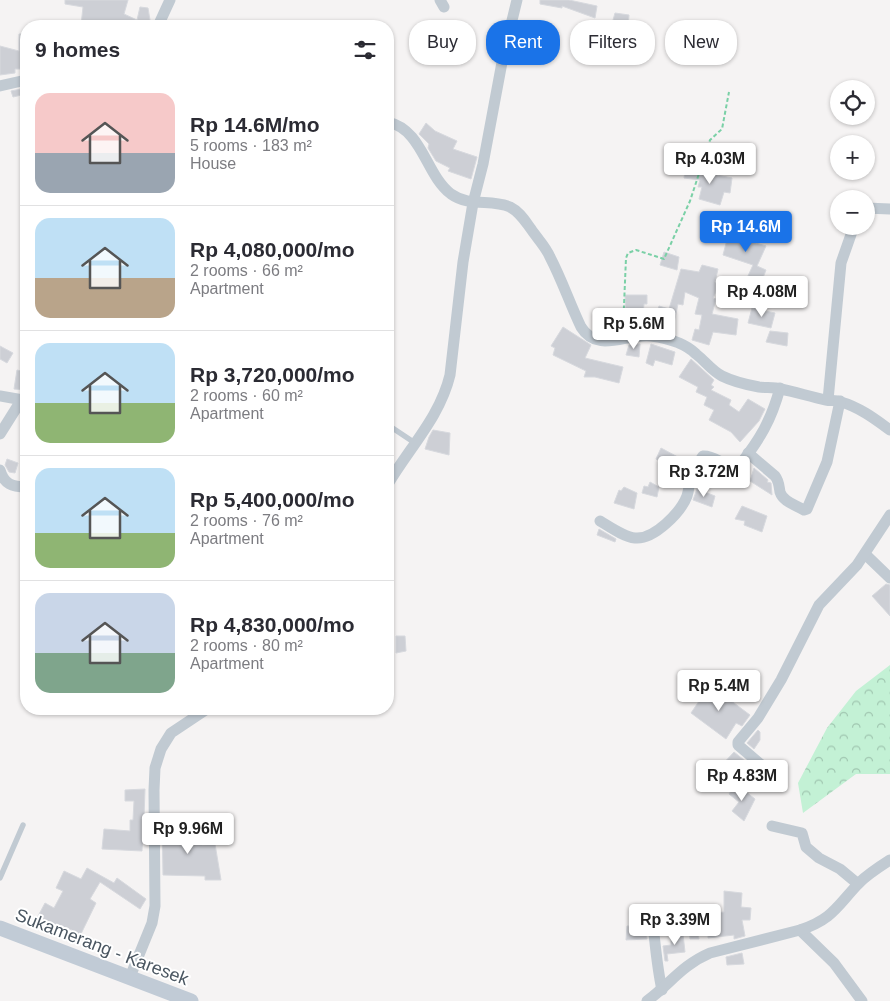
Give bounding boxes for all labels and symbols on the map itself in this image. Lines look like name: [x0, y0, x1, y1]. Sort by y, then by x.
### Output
pin: Rp 4.03M: [658, 142, 762, 185]
pin: Rp 14.6M: [694, 210, 798, 253]
pin: Rp 4.08M: [710, 276, 814, 318]
pin: Rp 5.6M: [588, 308, 680, 350]
pin: Rp 3.72M: [652, 456, 756, 498]
pin: Rp 5.4M: [673, 670, 765, 712]
pin: Rp 4.83M: [690, 760, 794, 802]
pin: Rp 9.96M: [136, 812, 240, 855]
pin: Rp 3.39M: [623, 904, 727, 946]
street label: Sukamerang - Karesek: [12, 905, 192, 990]

